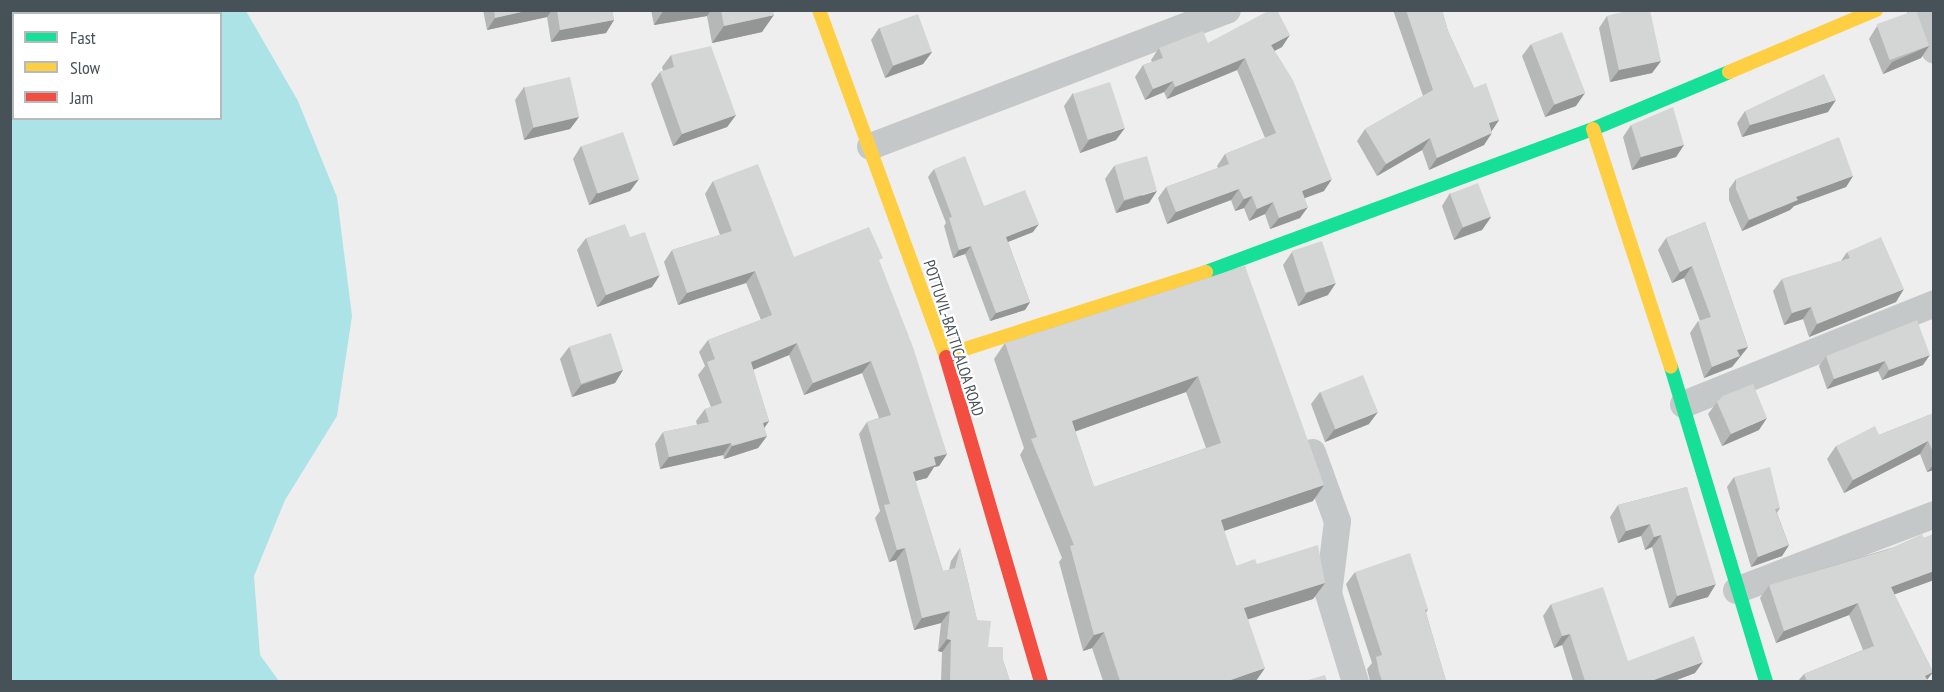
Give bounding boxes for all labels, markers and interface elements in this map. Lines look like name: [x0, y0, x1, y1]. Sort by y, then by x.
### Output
legend: [12, 12, 222, 120]
text: Fast: [70, 26, 96, 49]
text: Slow: [70, 56, 100, 79]
text: Jam: [70, 86, 93, 109]
street label: POTTUVIL-BATTICALOA ROAD: [920, 257, 988, 419]

